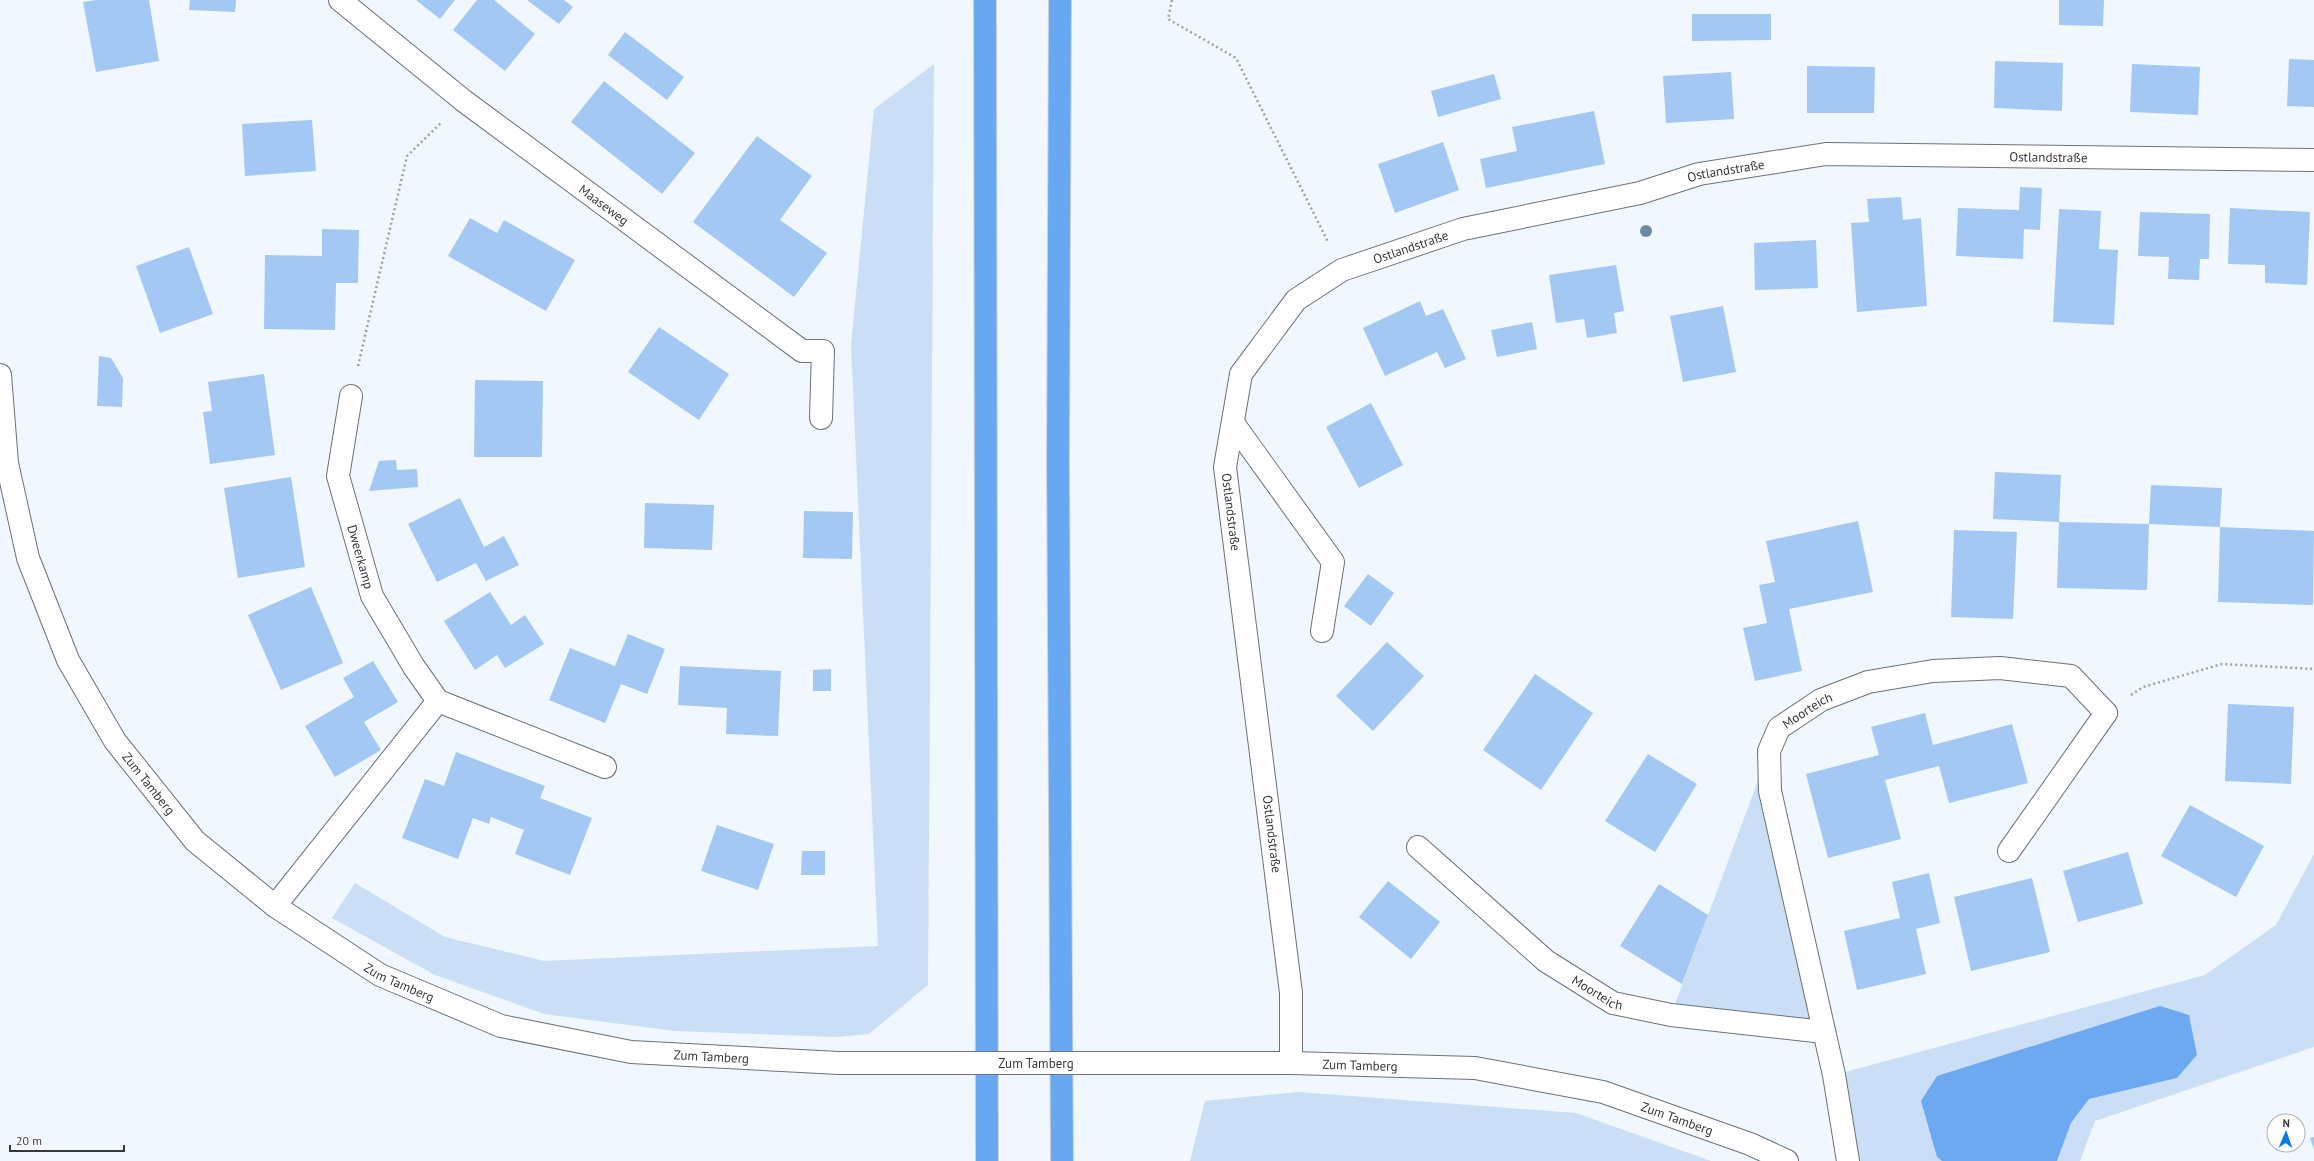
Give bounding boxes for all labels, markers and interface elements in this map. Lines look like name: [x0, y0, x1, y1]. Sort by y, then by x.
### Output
street label: Ostlandstraße: [2009, 148, 2088, 166]
street label: Ostlandstraße: [1685, 155, 1766, 186]
street label: Maaseweg: [576, 180, 632, 229]
street label: Ostlandstraße: [1371, 226, 1450, 267]
street label: Ostlandstraße: [1218, 472, 1244, 552]
street label: Dweerkamp: [344, 523, 378, 591]
street label: Moorteich: [1779, 688, 1835, 732]
street label: Zum Tamberg: [119, 749, 179, 818]
street label: Ostlandstraße: [1259, 794, 1285, 874]
street label: Zum Tamberg: [361, 958, 437, 1005]
street label: Moorteich: [1569, 971, 1624, 1013]
street label: Zum Tamberg: [673, 1046, 750, 1067]
street label: Zum Tamberg: [998, 1055, 1074, 1072]
street label: Zum Tamberg: [1322, 1055, 1398, 1074]
street label: Zum Tamberg: [1639, 1098, 1716, 1139]
north arrow: [2266, 1113, 2306, 1153]
text: N: [2282, 1116, 2290, 1130]
scale bar: [10, 1127, 124, 1153]
text: 20 m: [16, 1133, 42, 1148]

